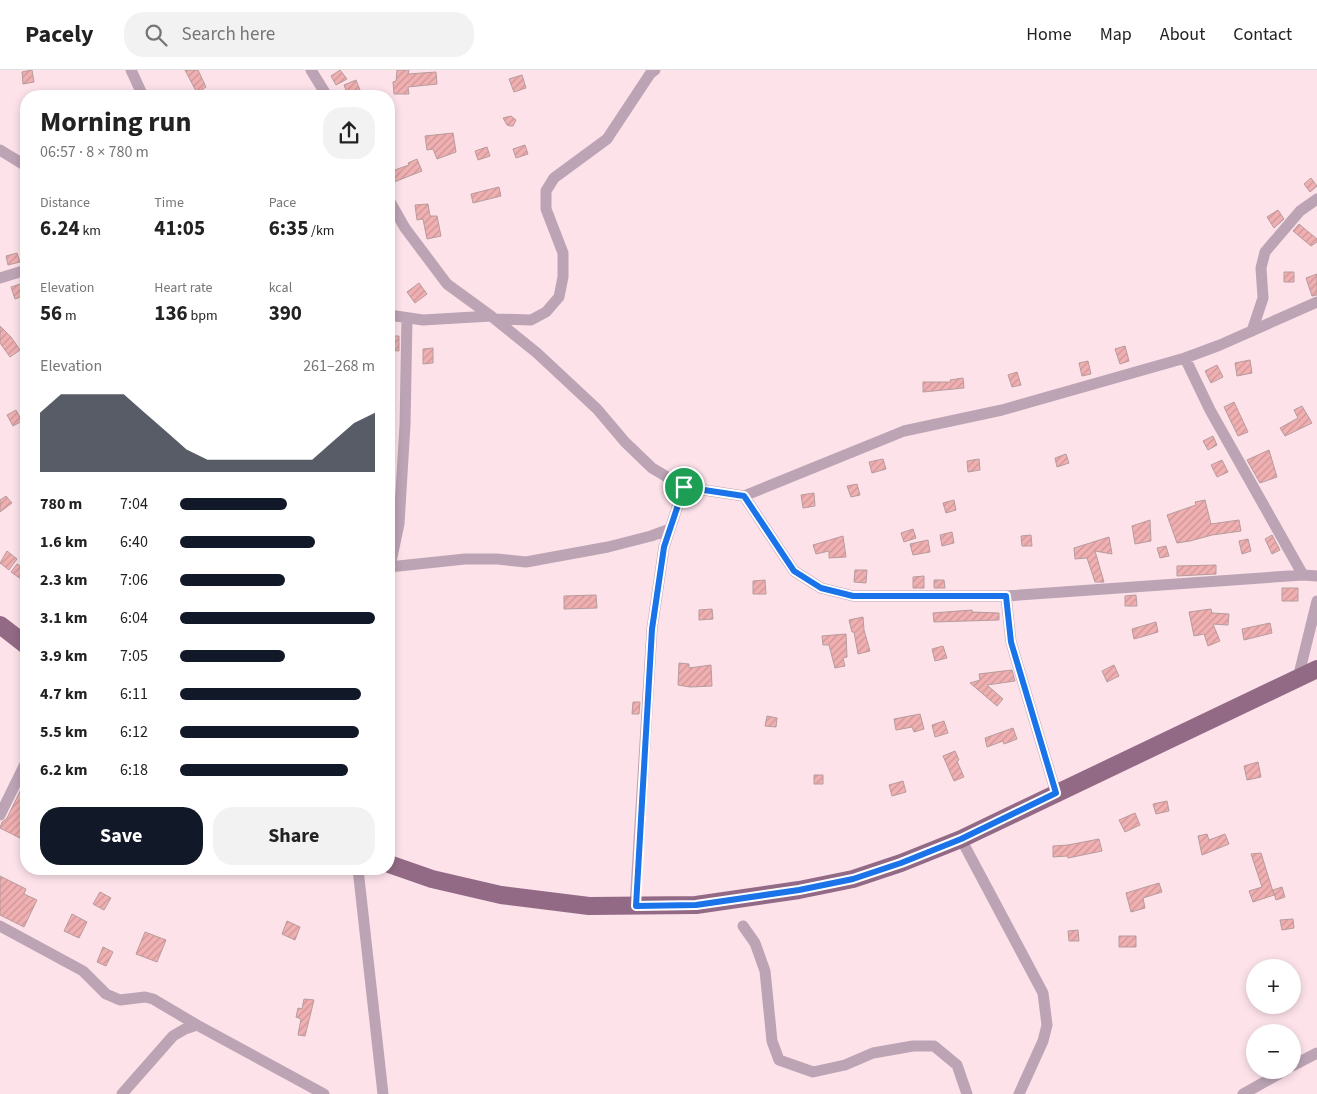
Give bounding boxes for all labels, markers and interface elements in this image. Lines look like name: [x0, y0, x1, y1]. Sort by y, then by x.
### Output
search box: [124, 12, 474, 57]
text: Pacely: [25, 17, 94, 52]
icon: search: [142, 21, 170, 49]
text: Search here: [182, 21, 275, 48]
text: Home: [1026, 22, 1072, 47]
text: Map: [1100, 22, 1132, 47]
text: About: [1160, 22, 1205, 47]
text: Contact: [1233, 22, 1292, 47]
text: Morning run: [40, 102, 191, 142]
button: share: [323, 107, 375, 159]
text: 06:57 · 8 × 780 m: [40, 141, 149, 163]
text: Distance: [40, 193, 90, 213]
text: Time: [154, 193, 184, 213]
text: Pace: [269, 193, 296, 213]
text: 6.24: [40, 213, 80, 243]
text: 41:05: [154, 213, 205, 243]
text: 6:35: [269, 213, 308, 243]
text: km: [80, 221, 101, 241]
text: /km: [308, 221, 334, 241]
text: Elevation: [40, 278, 95, 298]
text: Heart rate: [154, 278, 213, 298]
text: kcal: [269, 278, 292, 298]
text: 56: [40, 298, 62, 328]
text: 136: [154, 298, 188, 328]
text: 390: [269, 298, 302, 328]
text: m: [62, 306, 77, 326]
text: bpm: [188, 306, 218, 326]
text: Elevation: [40, 355, 102, 377]
text: 261–268 m: [303, 355, 375, 377]
pin: [663, 466, 705, 508]
icon: arrive: [670, 473, 698, 501]
text: 780 m: [40, 493, 82, 515]
text: 7:04: [120, 493, 148, 515]
text: 1.6 km: [40, 531, 87, 553]
text: 6:40: [120, 531, 148, 553]
text: 2.3 km: [40, 569, 87, 591]
text: 7:06: [120, 569, 148, 591]
text: 3.1 km: [40, 607, 87, 629]
text: 6:04: [120, 607, 148, 629]
text: 3.9 km: [40, 645, 87, 667]
text: 7:05: [120, 645, 148, 667]
text: 4.7 km: [40, 683, 87, 705]
text: 6:11: [120, 683, 148, 705]
text: 5.5 km: [40, 721, 87, 743]
text: 6:12: [120, 721, 148, 743]
text: 6.2 km: [40, 759, 87, 781]
text: 6:18: [120, 759, 148, 781]
button: Save: [40, 807, 203, 865]
button: Share: [213, 807, 375, 865]
map controls: [1246, 959, 1301, 1079]
button: +: [1246, 959, 1301, 1014]
button: −: [1246, 1024, 1301, 1079]

